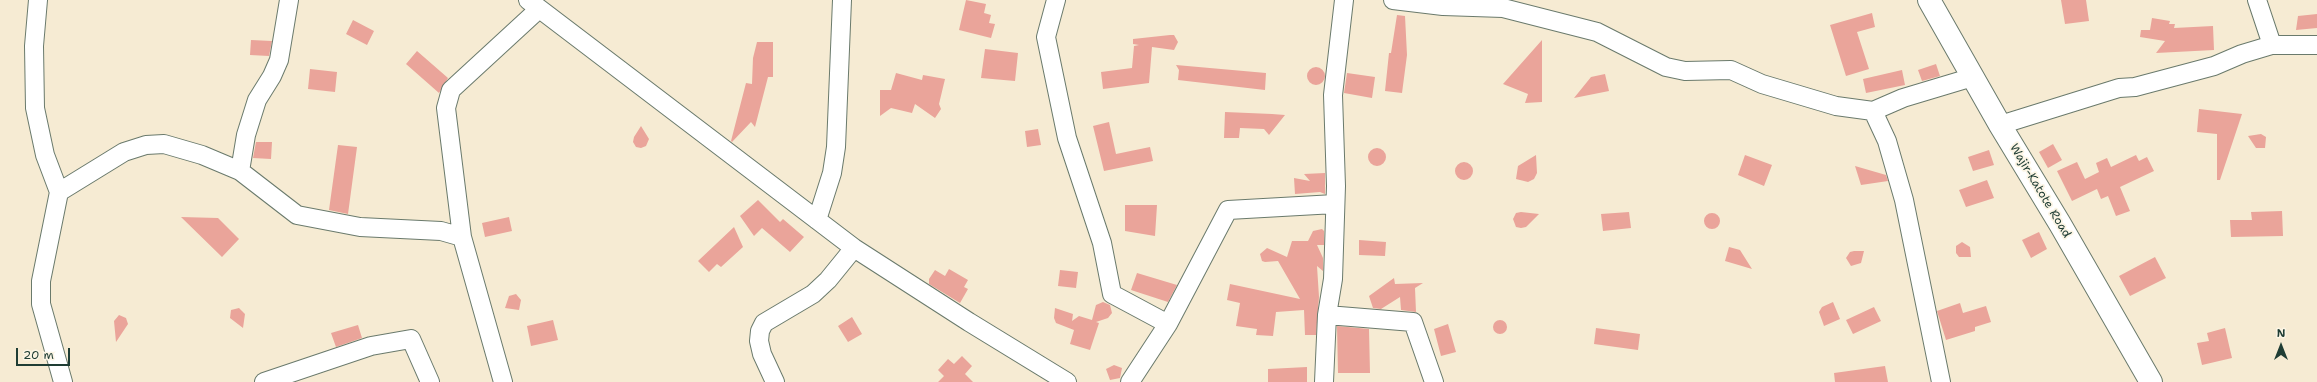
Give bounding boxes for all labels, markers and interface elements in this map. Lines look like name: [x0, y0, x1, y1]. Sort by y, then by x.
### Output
street label: Wajir-Katote Road: [2006, 141, 2074, 241]
north arrow: [2261, 326, 2301, 366]
text: N: [2277, 326, 2285, 341]
scale bar: [18, 340, 72, 366]
text: 20 m: [23, 347, 54, 363]

